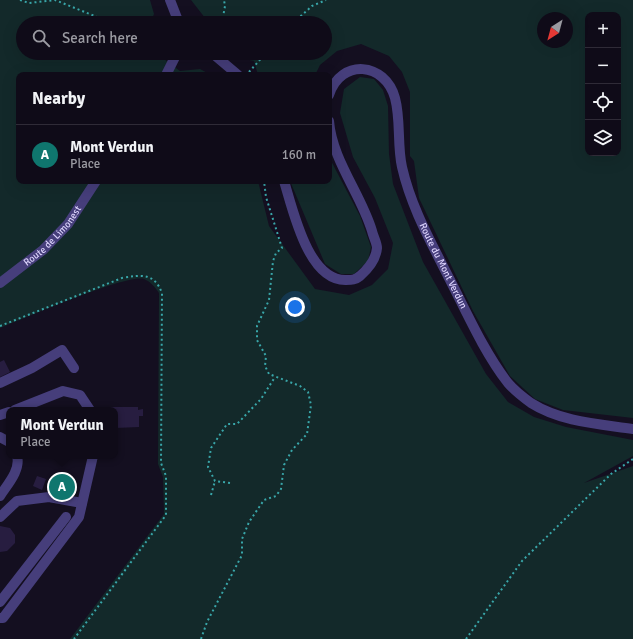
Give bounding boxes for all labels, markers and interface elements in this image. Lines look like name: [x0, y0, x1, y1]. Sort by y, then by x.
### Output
north arrow: [537, 12, 573, 48]
map controls: [585, 12, 621, 156]
button: +: [585, 12, 621, 48]
search box: [16, 16, 332, 60]
icon: search: [30, 27, 52, 49]
text: Search here: [62, 29, 138, 47]
button: −: [585, 48, 621, 84]
button: locate: [585, 84, 621, 120]
text: Nearby: [32, 88, 85, 109]
button: layers: [585, 120, 621, 156]
text: Mont Verdun: [70, 138, 154, 156]
text: A: [41, 147, 49, 163]
text: 160 m: [282, 147, 316, 163]
text: Place: [70, 156, 100, 172]
street label: Route de Limonest: [21, 203, 84, 269]
street label: Route du Mont Verdun: [416, 221, 469, 311]
your location: [285, 297, 305, 317]
popup: [6, 407, 118, 459]
text: Mont Verdun: [20, 416, 104, 434]
text: Place: [20, 434, 51, 450]
pin: A: [49, 472, 75, 502]

